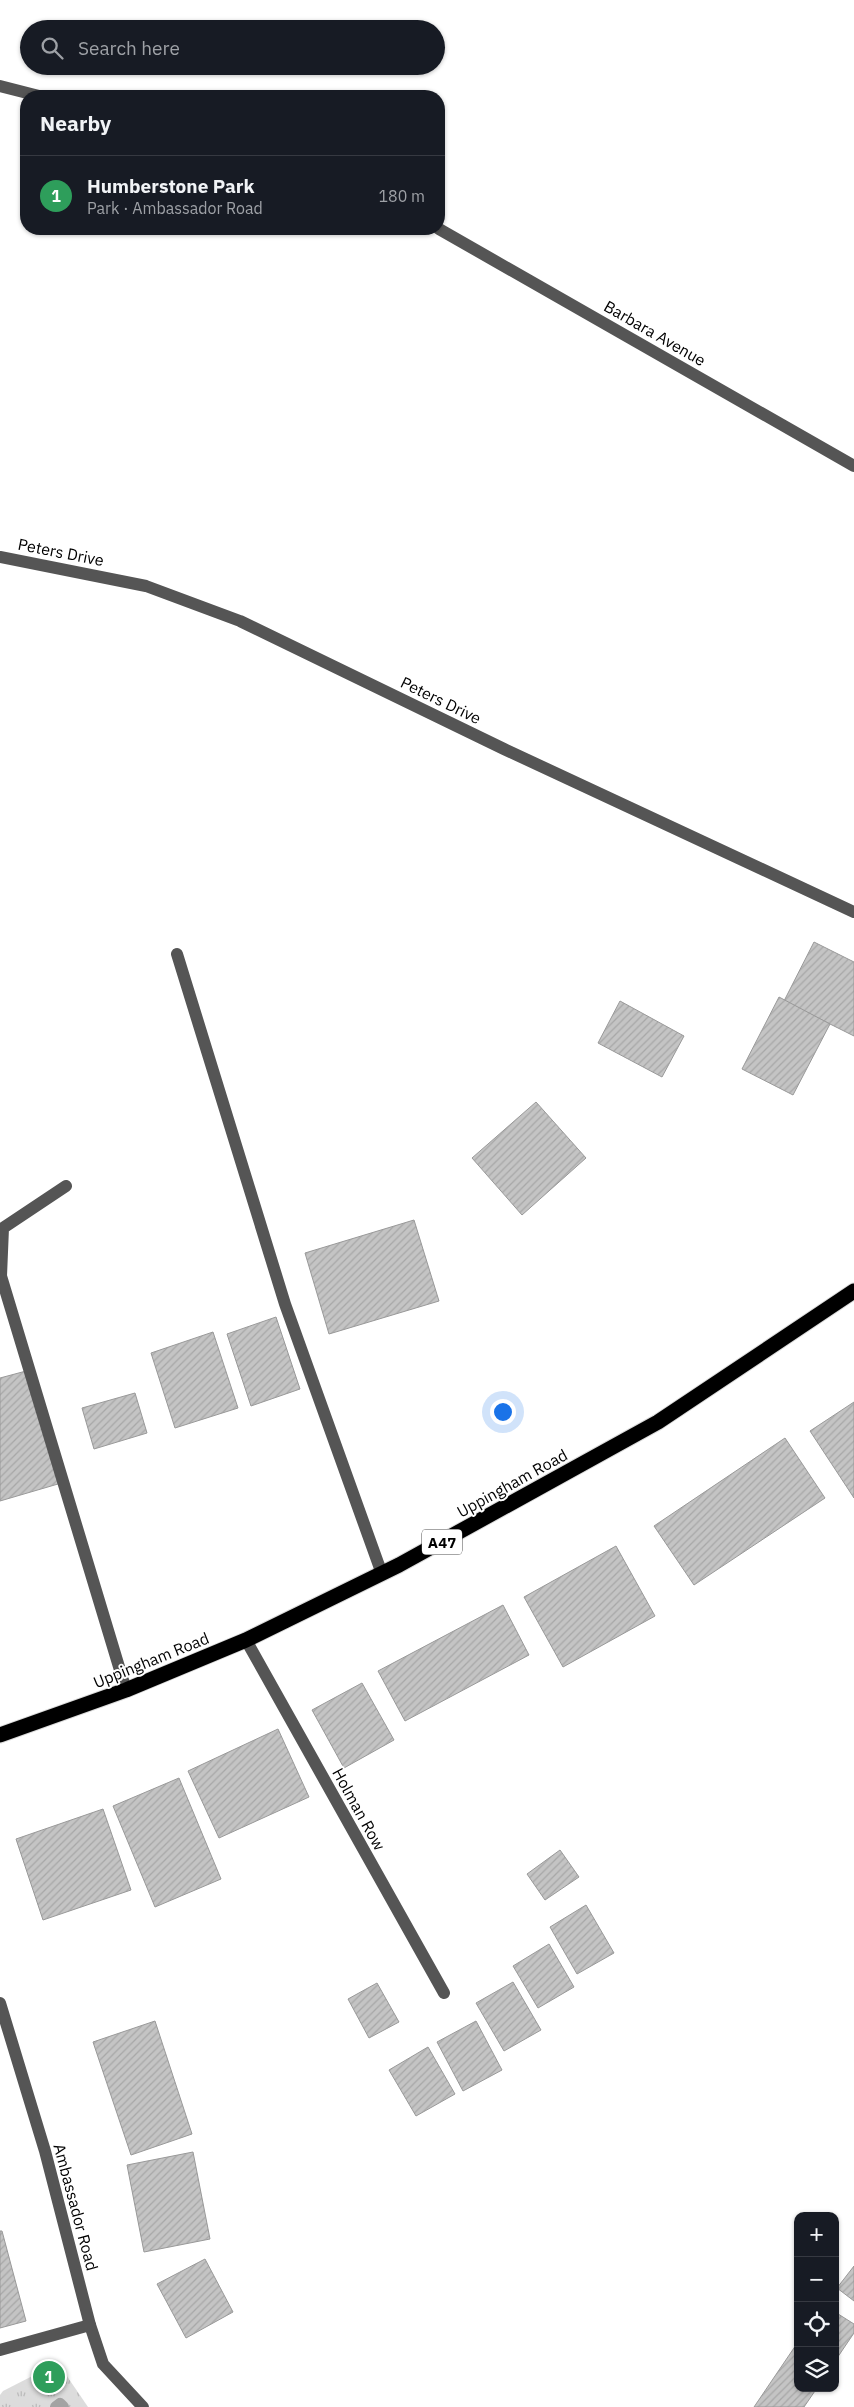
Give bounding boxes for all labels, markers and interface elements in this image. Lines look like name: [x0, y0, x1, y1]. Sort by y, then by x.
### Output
search box: [20, 20, 445, 75]
icon: search: [38, 34, 66, 62]
text: Search here: [78, 36, 180, 60]
text: Nearby: [40, 109, 111, 137]
text: Humberstone Park: [87, 174, 254, 198]
text: 1: [51, 186, 61, 206]
text: 180 m: [378, 186, 425, 206]
text: Park · Ambassador Road: [87, 198, 263, 218]
street label: Barbara Avenue: [601, 296, 710, 370]
street label: Peters Drive: [16, 534, 106, 570]
street label: Peters Drive: [397, 672, 485, 728]
your location: [490, 1399, 516, 1425]
street label: Uppingham Road: [453, 1444, 571, 1522]
road number: A47: [422, 1530, 462, 1554]
street label: Uppingham Road: [90, 1628, 212, 1692]
street label: Holman Row: [328, 1764, 390, 1854]
street label: Ambassador Road: [49, 2141, 103, 2273]
map controls: [794, 2212, 839, 2392]
button: +: [794, 2212, 839, 2257]
button: −: [794, 2257, 839, 2302]
button: locate: [794, 2302, 839, 2347]
button: layers: [794, 2347, 839, 2392]
pin: 1: [33, 2358, 65, 2396]

